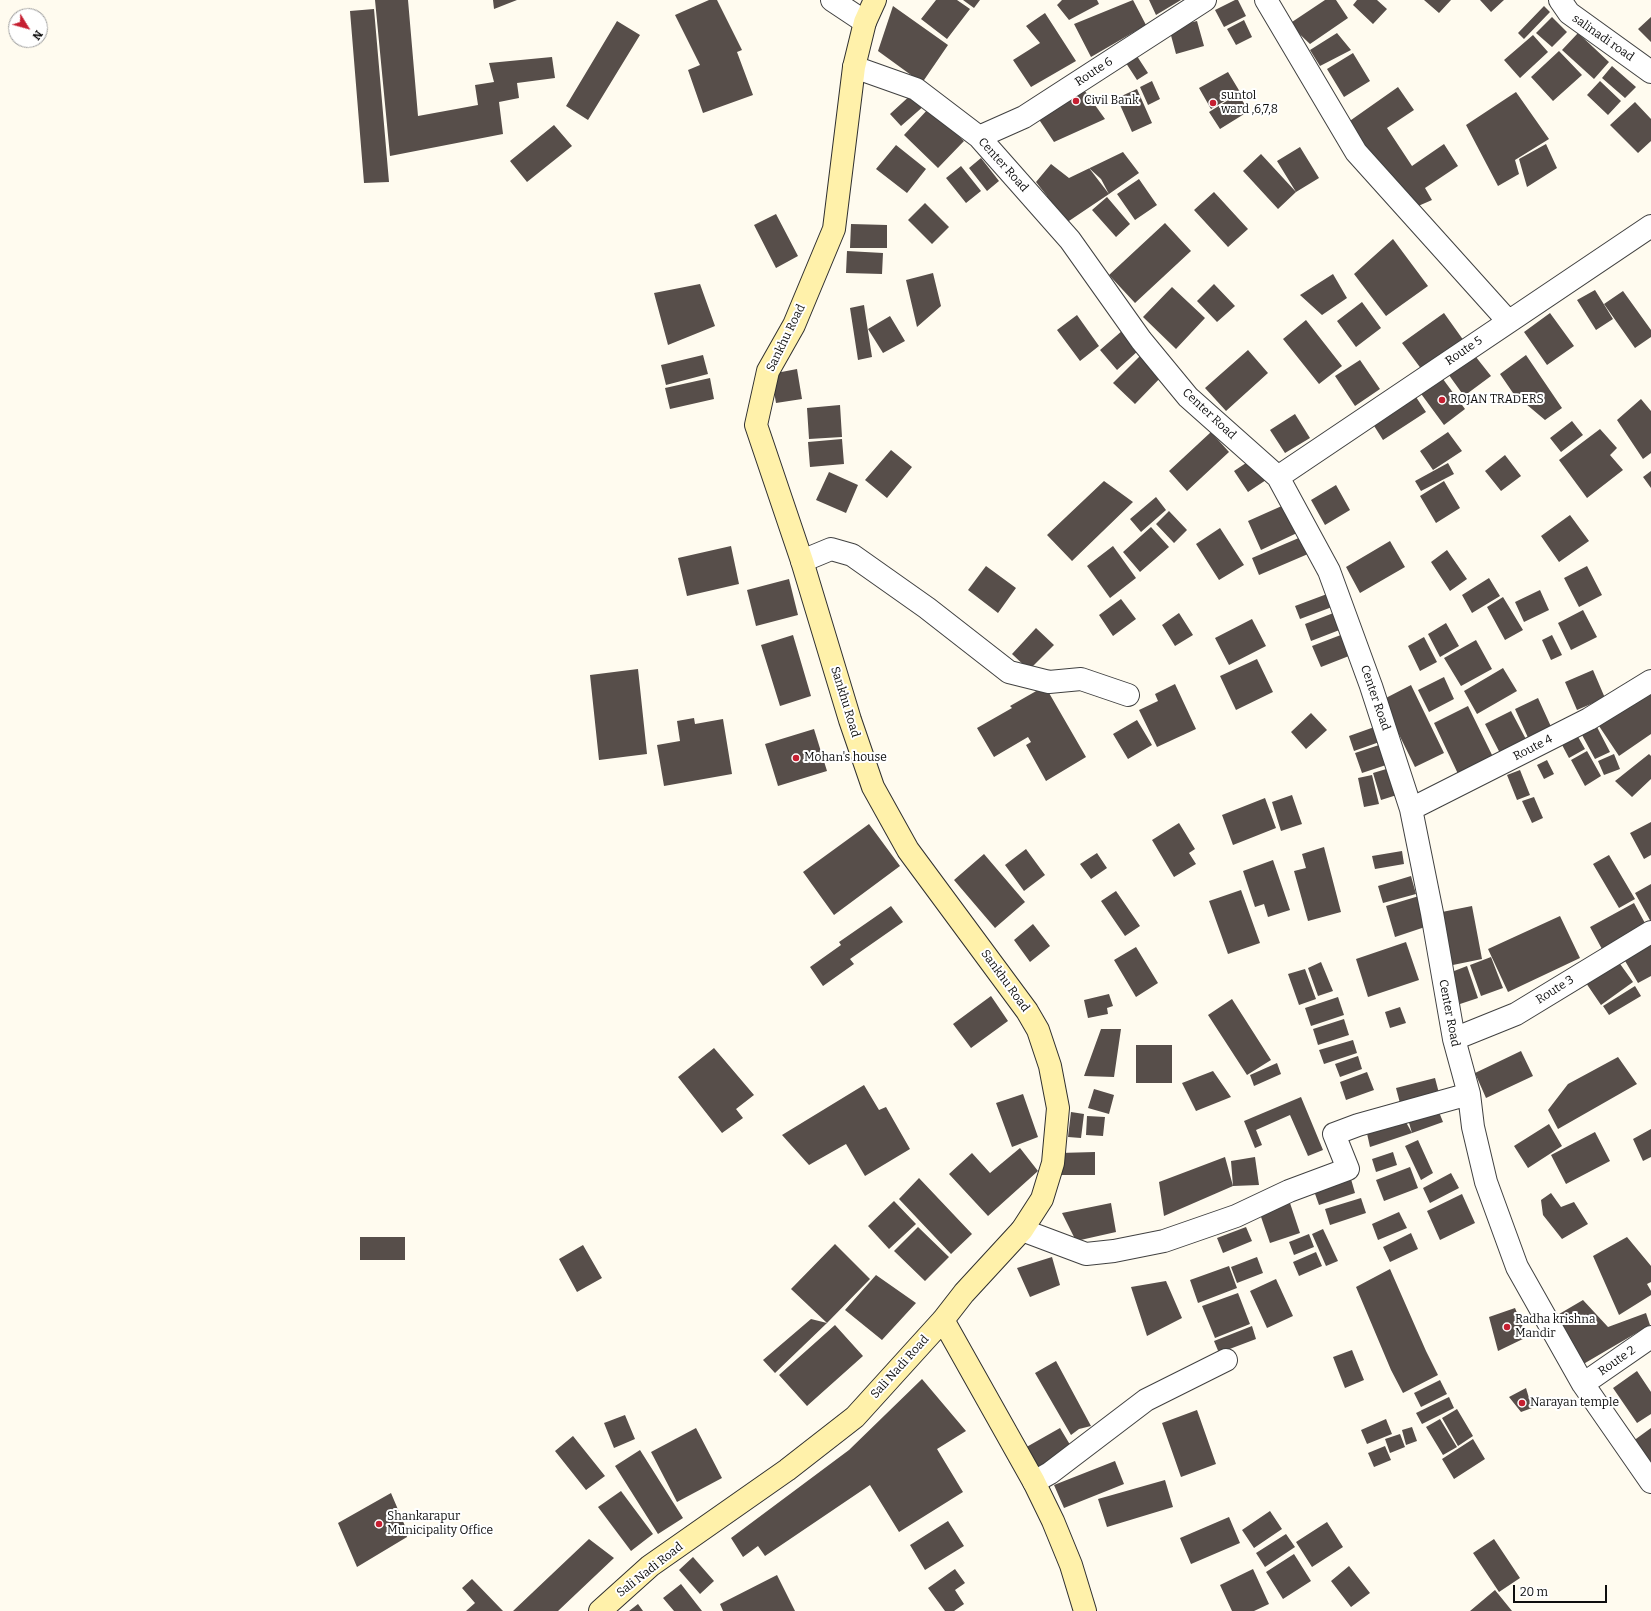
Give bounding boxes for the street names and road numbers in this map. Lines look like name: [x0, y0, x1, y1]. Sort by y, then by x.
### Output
street label: salinadi road: [1569, 11, 1637, 65]
street label: Route 6: [1072, 54, 1116, 90]
street label: Center Road: [975, 135, 1031, 195]
street label: Sankhu Road: [763, 302, 809, 374]
street label: Route 5: [1443, 333, 1485, 369]
street label: Center Road: [1179, 385, 1239, 443]
street label: Center Road: [1357, 663, 1393, 733]
street label: Sankhu Road: [827, 665, 863, 739]
street label: Route 4: [1511, 732, 1555, 764]
street label: Sankhu Road: [978, 947, 1032, 1015]
street label: Route 3: [1533, 973, 1577, 1007]
street label: Center Road: [1435, 978, 1463, 1048]
street label: Sali Nadi Road: [868, 1332, 932, 1402]
street label: Route 2: [1596, 1343, 1638, 1379]
street label: Sali Nadi Road: [614, 1540, 686, 1600]

